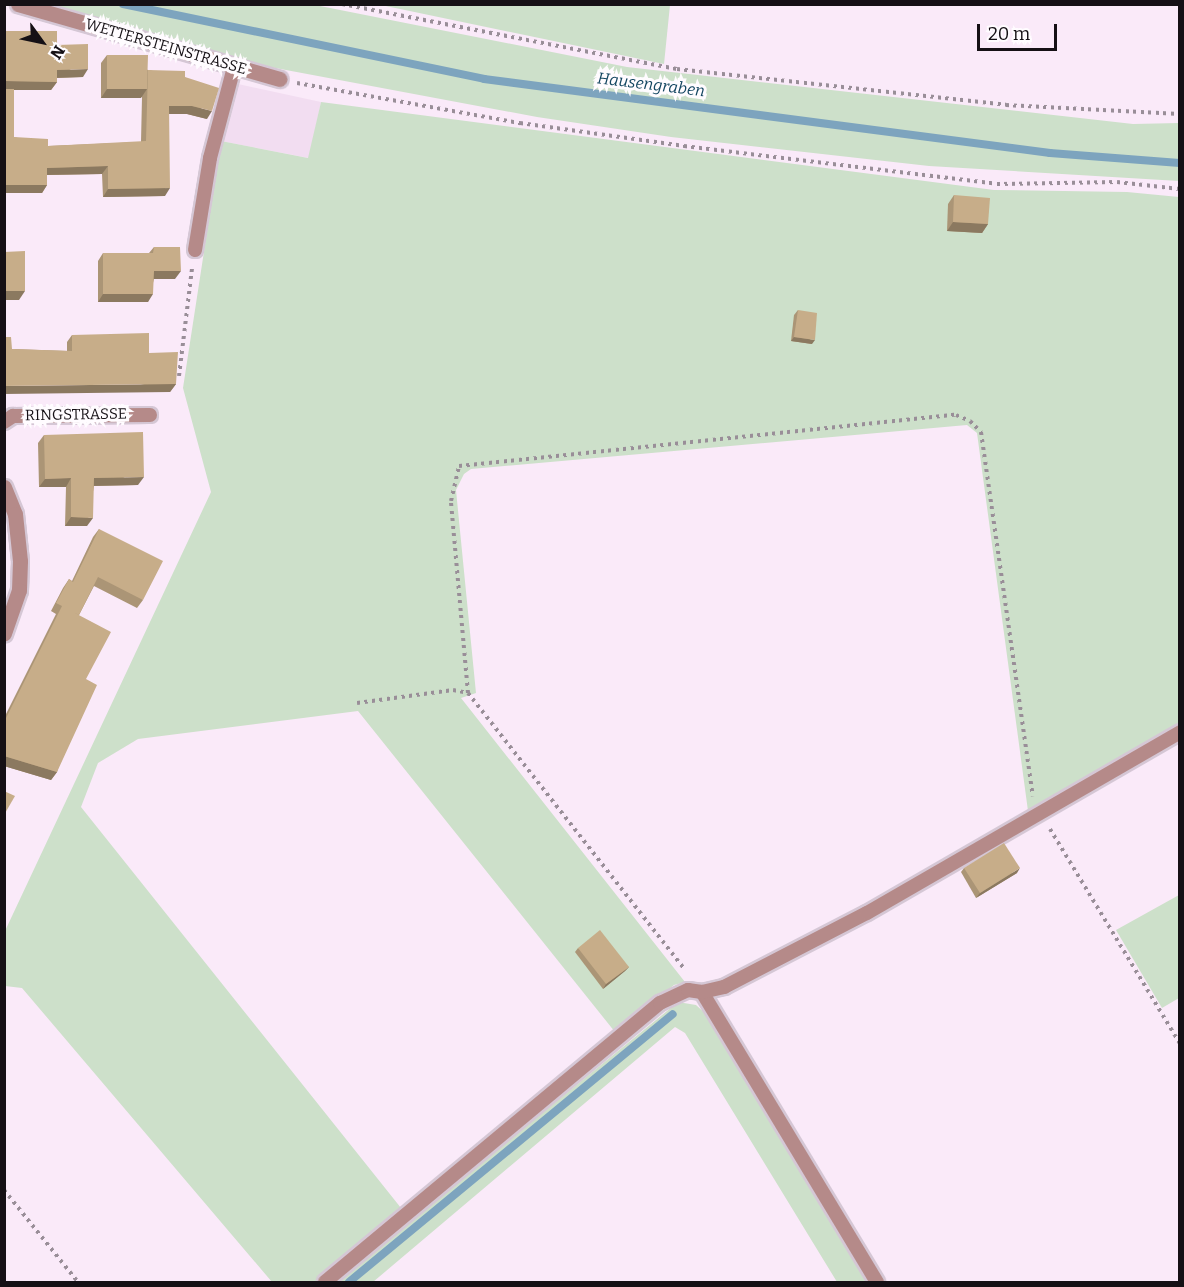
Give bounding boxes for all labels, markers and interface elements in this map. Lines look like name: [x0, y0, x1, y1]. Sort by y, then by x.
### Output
north arrow: [12, 12, 72, 72]
scale bar: [980, 12, 1060, 50]
street label: WETTERSTEINSTRASSE: [83, 15, 249, 79]
text: 20 m: [988, 23, 1030, 45]
text: N: [46, 42, 69, 62]
water label: Hausengraben: [596, 69, 706, 101]
street label: RINGSTRASSE: [25, 405, 127, 425]

